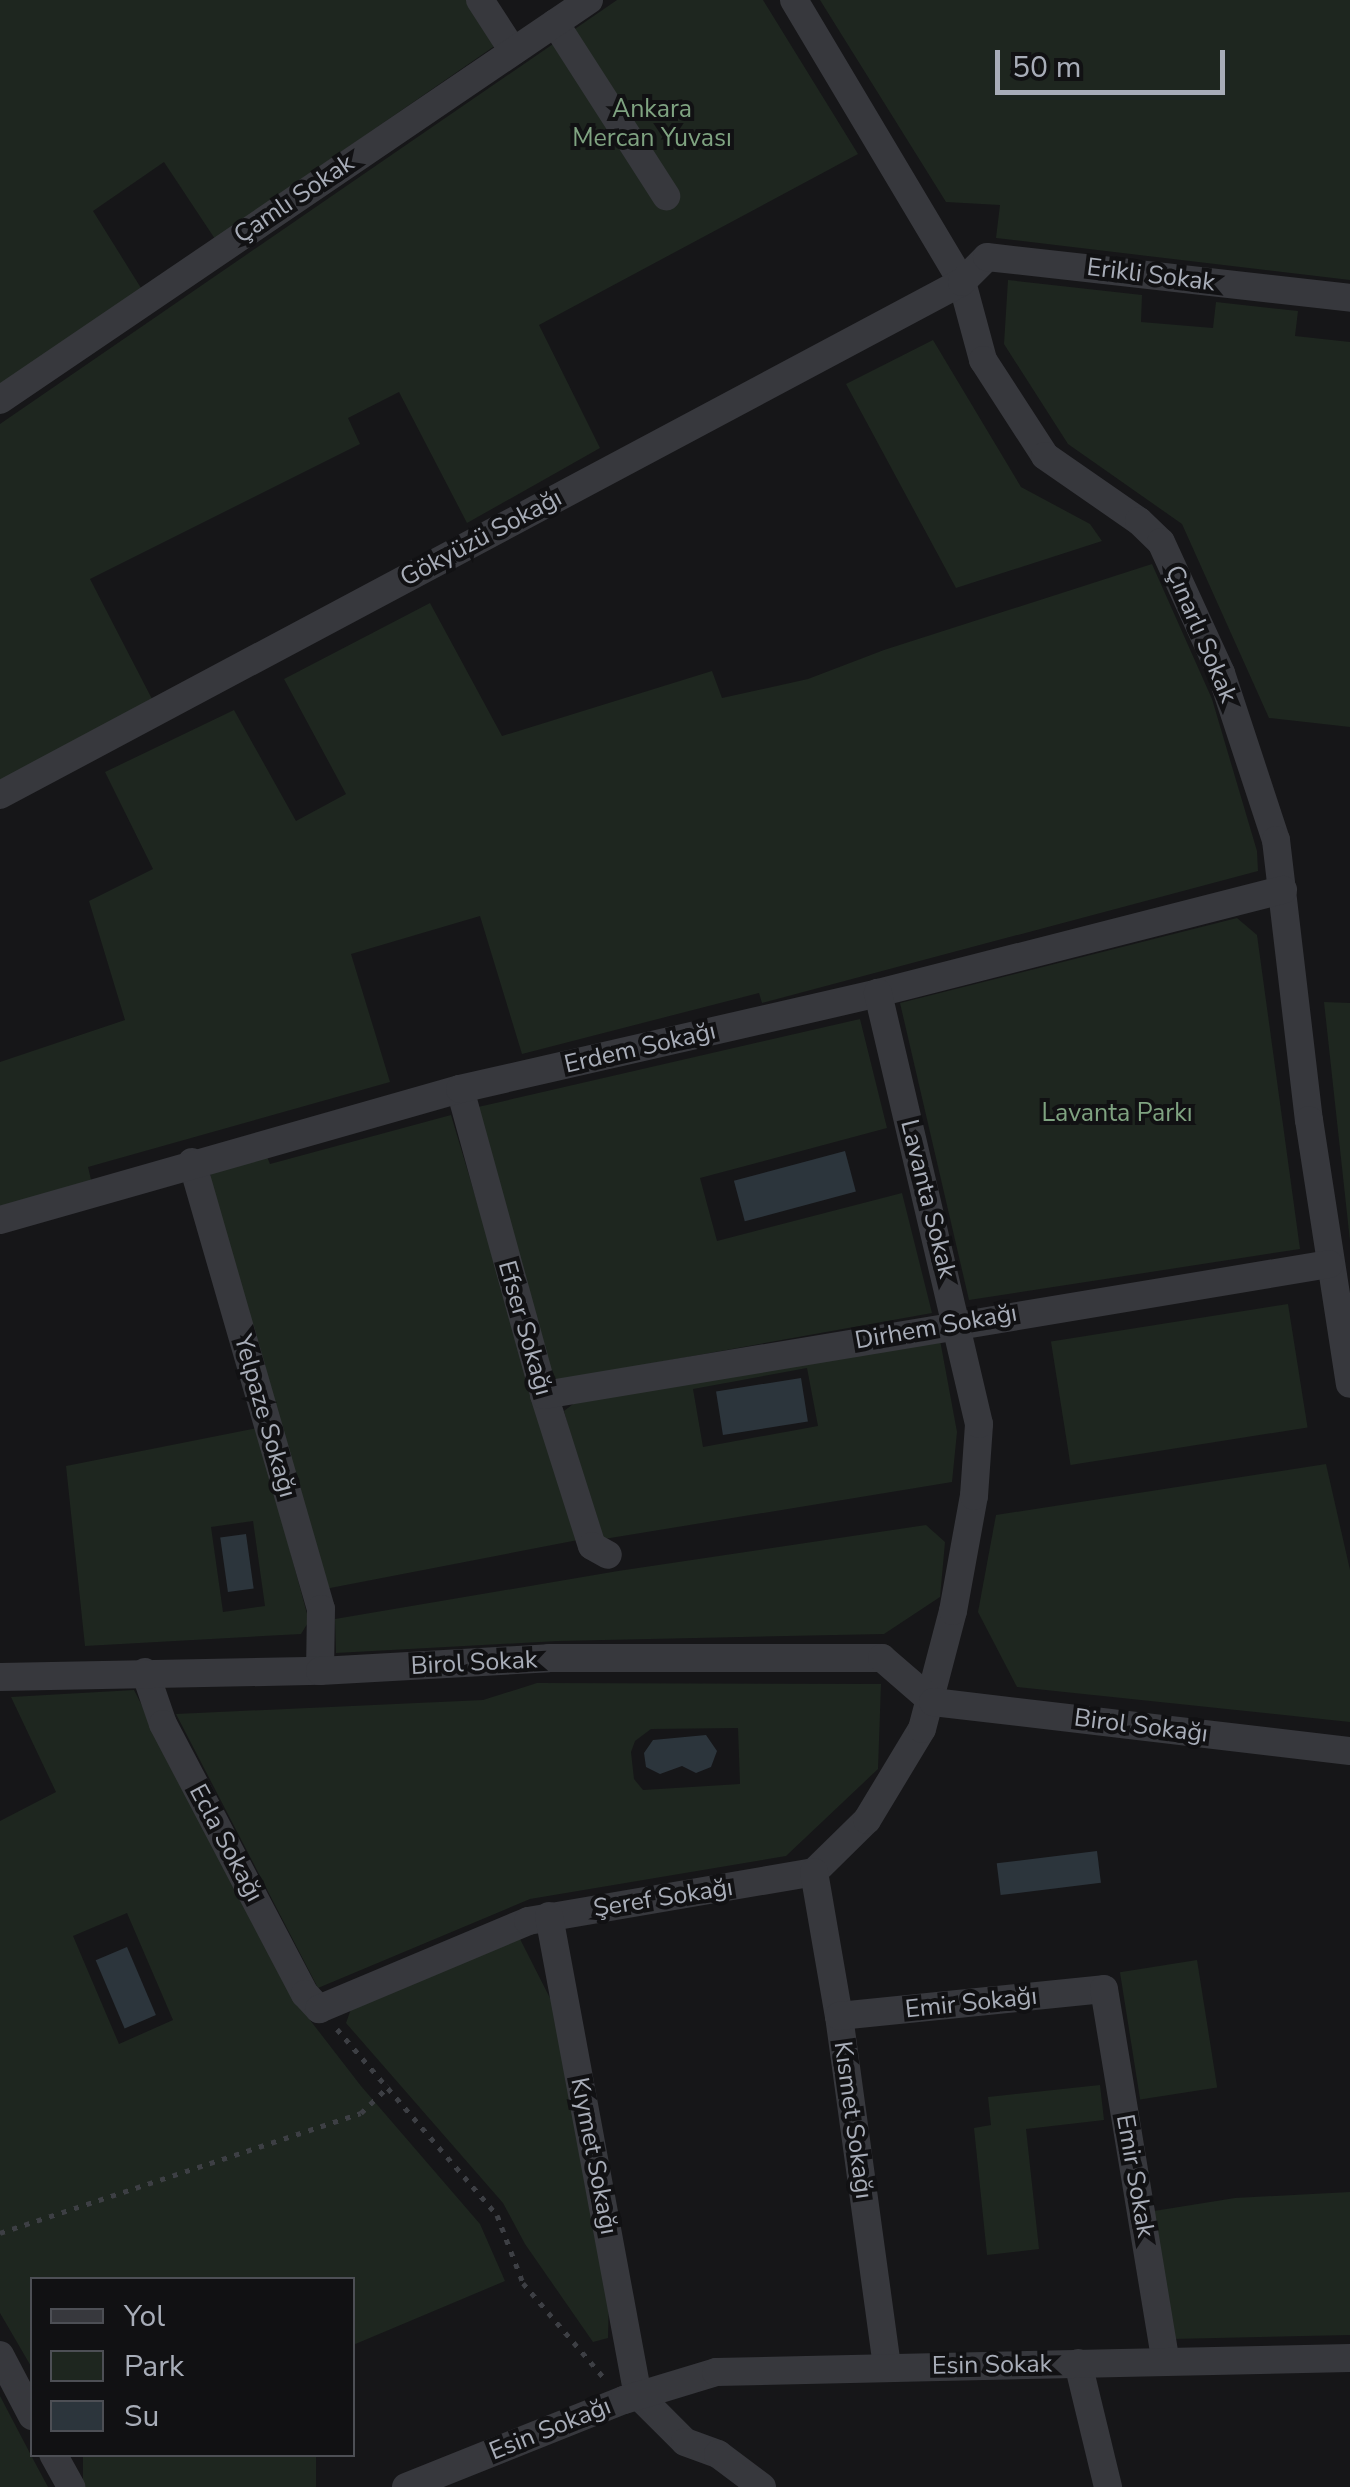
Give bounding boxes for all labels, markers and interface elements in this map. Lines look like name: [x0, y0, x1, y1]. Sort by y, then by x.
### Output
scale bar: [1000, 30, 1230, 92]
text: 50 m: [1012, 47, 1081, 88]
park label: Ankara Mercan Yuvası: [572, 95, 732, 154]
street label: Çamlı Sokak: [228, 148, 360, 250]
street label: Erikli Sokak: [1085, 252, 1217, 298]
street label: Gökyüzü Sokağı: [395, 483, 567, 593]
street label: Çınarlı Sokak: [1159, 561, 1243, 707]
street label: Erdem Sokağı: [561, 1016, 719, 1080]
park label: Lavanta Parkı: [1042, 1098, 1192, 1128]
street label: Lavanta Sokak: [894, 1116, 962, 1282]
street label: Efser Sokağı: [491, 1257, 559, 1399]
street label: Dirhem Sokağı: [853, 1298, 1019, 1356]
street label: Yelpaze Sokağı: [227, 1331, 303, 1501]
street label: Birol Sokak: [410, 1645, 538, 1681]
street label: Birol Sokağı: [1072, 1703, 1210, 1749]
street label: Ecla Sokağı: [183, 1779, 269, 1907]
street label: Şeref Sokağı: [591, 1872, 735, 1924]
street label: Emir Sokağı: [904, 1981, 1038, 2025]
street label: Kısmet Sokağı: [827, 2039, 879, 2201]
street label: Kıymet Sokağı: [564, 2075, 624, 2237]
street label: Emir Sokak: [1109, 2112, 1161, 2240]
legend: [30, 2277, 355, 2457]
text: Yol: [124, 2296, 165, 2337]
text: Park: [124, 2346, 184, 2387]
street label: Esin Sokak: [932, 2349, 1052, 2381]
street label: Esin Sokağı: [485, 2391, 615, 2467]
text: Su: [124, 2396, 159, 2437]

